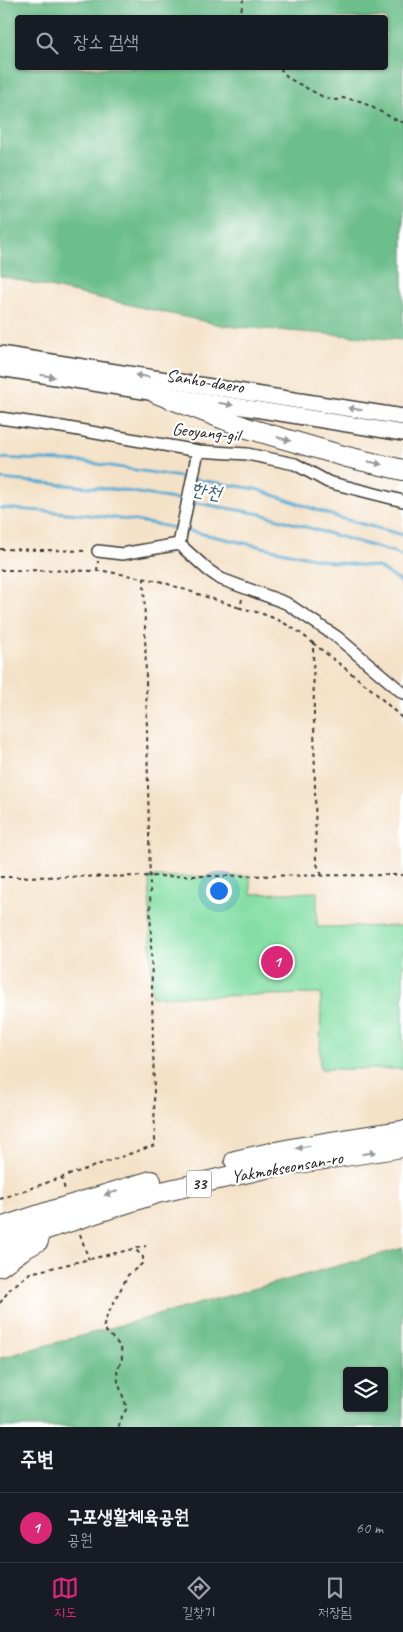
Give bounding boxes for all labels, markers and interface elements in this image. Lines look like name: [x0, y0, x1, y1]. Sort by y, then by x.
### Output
search box: [15, 15, 388, 70]
icon: search: [33, 29, 61, 57]
text: 장소 검색: [73, 30, 139, 54]
street label: Sanho-daero: [164, 364, 247, 398]
one-way arrow: [41, 372, 57, 380]
one-way arrow: [134, 372, 150, 380]
one-way arrow: [218, 400, 234, 408]
one-way arrow: [346, 405, 362, 413]
street label: Geoyang-gil: [171, 418, 244, 447]
one-way arrow: [276, 435, 291, 443]
one-way arrow: [367, 459, 382, 467]
water label: 한천: [189, 477, 225, 506]
your location: [206, 878, 232, 904]
pin: 1: [261, 943, 293, 981]
one-way arrow: [295, 1144, 311, 1152]
street label: Yakmokseonsan-ro: [230, 1146, 346, 1188]
one-way arrow: [361, 1148, 377, 1156]
road number: 33: [186, 1170, 212, 1198]
one-way arrow: [103, 1189, 118, 1197]
map controls: [343, 1367, 388, 1412]
button: layers: [343, 1367, 388, 1412]
text: 주변: [20, 1446, 54, 1472]
text: 구포생활체육공원: [67, 1505, 189, 1529]
text: 1: [32, 1518, 40, 1538]
text: 60 m: [356, 1518, 383, 1538]
text: 공원: [67, 1530, 93, 1550]
tab: 지도: [51, 1574, 79, 1622]
tab: 길찾기: [182, 1574, 216, 1622]
tab: 저장됨: [318, 1574, 352, 1622]

